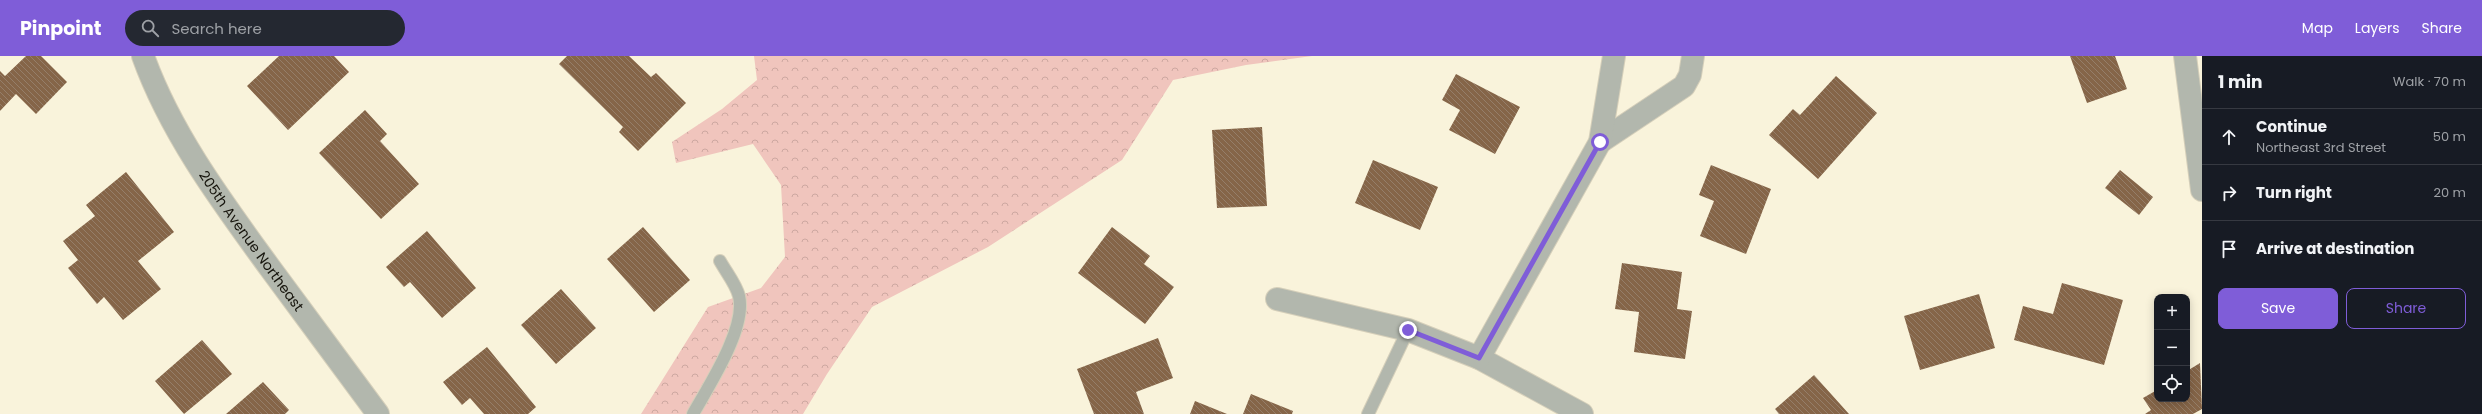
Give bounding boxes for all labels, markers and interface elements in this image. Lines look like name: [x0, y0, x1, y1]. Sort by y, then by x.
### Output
search box: [125, 10, 405, 46]
text: Pinpoint: [20, 15, 101, 42]
icon: search: [139, 17, 161, 39]
text: Search here: [171, 18, 262, 39]
text: Map: [2302, 18, 2333, 38]
text: Layers: [2355, 18, 2399, 38]
text: Share: [2421, 18, 2462, 38]
text: 1 min: [2218, 70, 2262, 94]
text: Walk · 70 m: [2393, 72, 2466, 91]
text: Continue: [2256, 116, 2327, 137]
icon: ahead: [2218, 126, 2240, 148]
text: 50 m: [2433, 127, 2466, 146]
route start: [1591, 133, 1609, 151]
text: Northeast 3rd Street: [2256, 138, 2386, 157]
street label: 205th Avenue Northeast: [194, 167, 309, 315]
icon: right: [2218, 182, 2240, 204]
text: Turn right: [2256, 182, 2332, 203]
text: 20 m: [2433, 183, 2466, 202]
icon: arrive: [2218, 238, 2240, 260]
text: Arrive at destination: [2256, 238, 2414, 259]
button: Save: [2218, 288, 2338, 329]
button: Share: [2346, 288, 2466, 329]
map controls: [2154, 294, 2190, 402]
button: +: [2154, 294, 2190, 330]
route end: [1399, 321, 1417, 339]
button: −: [2154, 330, 2190, 366]
button: locate: [2154, 366, 2190, 402]

